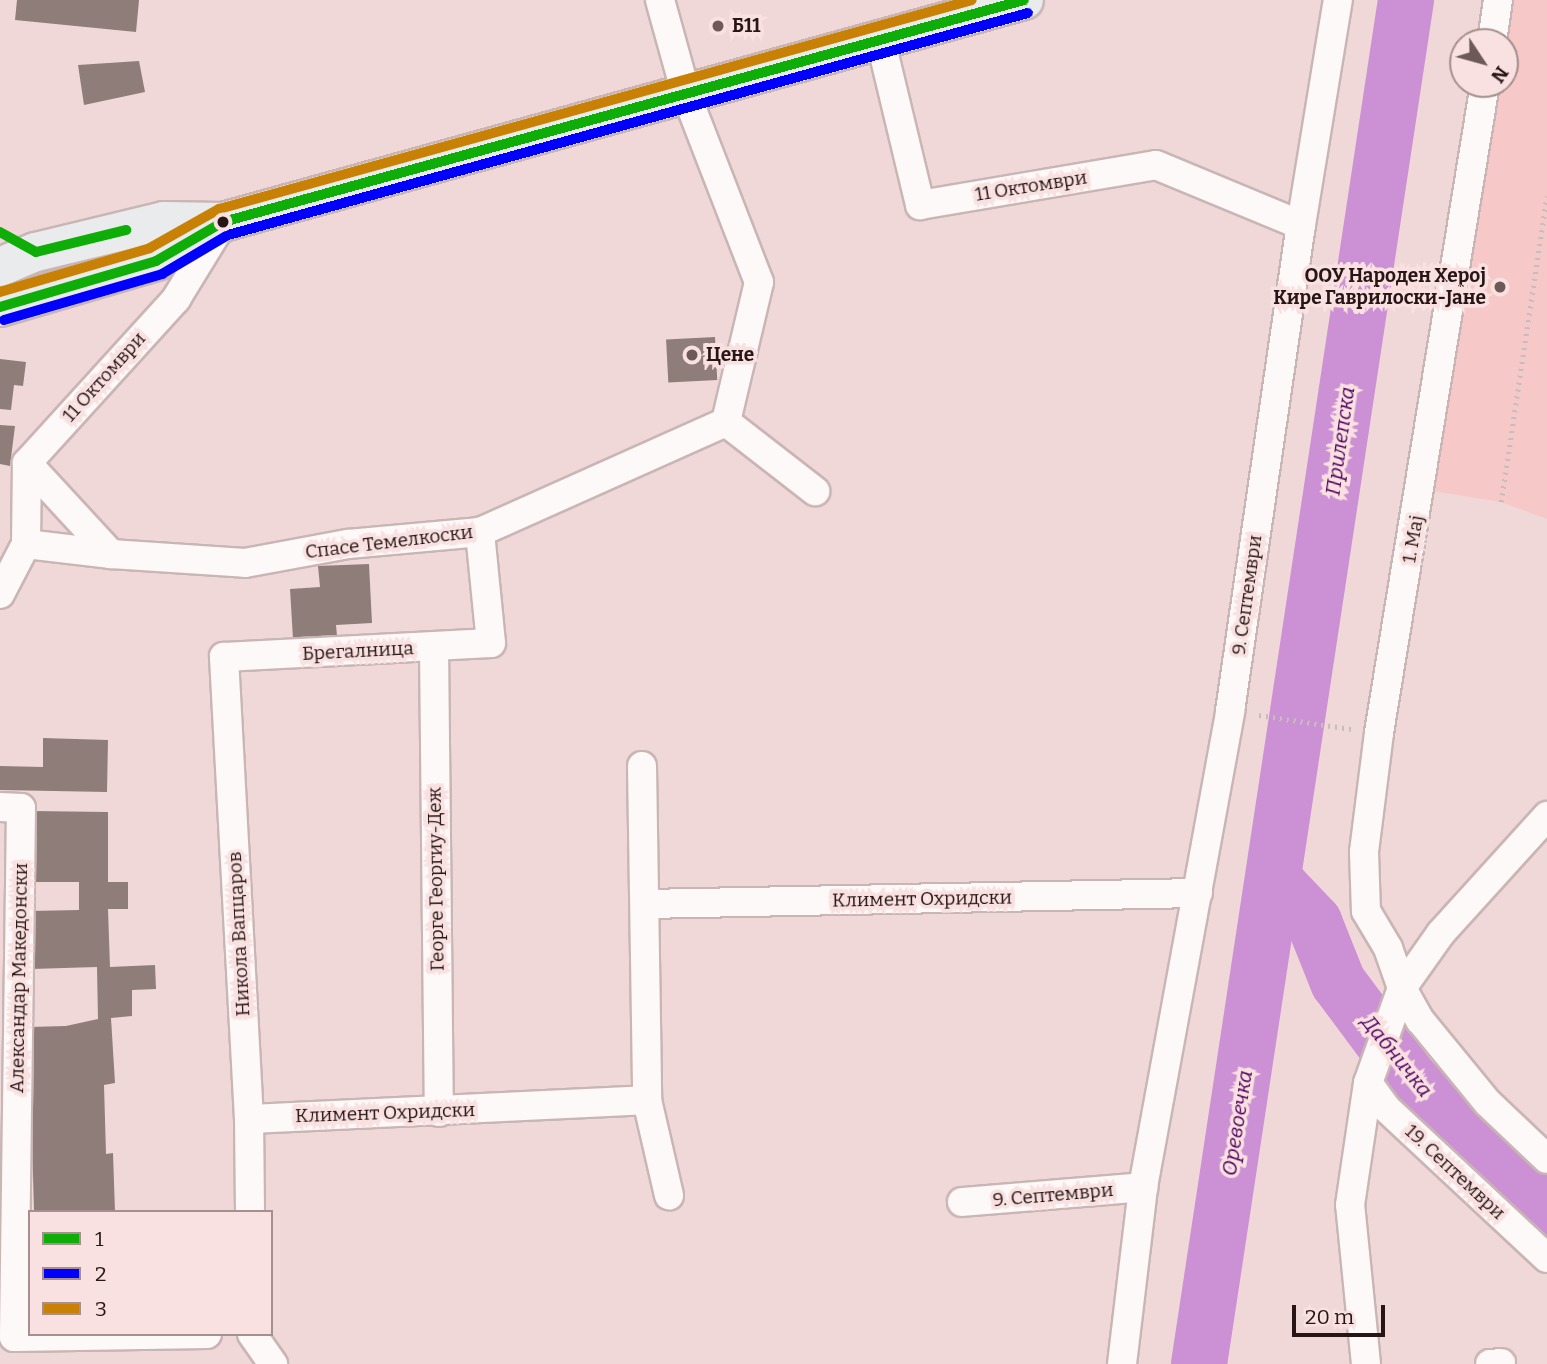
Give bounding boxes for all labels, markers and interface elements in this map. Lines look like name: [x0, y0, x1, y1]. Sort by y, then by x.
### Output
place label: Б11: [732, 15, 760, 37]
marker: Б11: [710, 18, 726, 34]
north arrow: [1449, 28, 1519, 98]
text: N: [1486, 62, 1513, 87]
street label: 11 Октомври: [973, 166, 1089, 206]
unlabelled marker: [216, 215, 230, 229]
place label: ООУ Народен Херој Кире Гаврилоски-Јане: [1273, 265, 1486, 309]
marker: ООУ Народен Херој Кире Гаврилоски-Јане: [1492, 279, 1508, 295]
street label: 11 Октомври: [58, 327, 150, 427]
place label: Цене: [706, 344, 754, 366]
marker: Цене: [684, 347, 700, 363]
water label: Прилепска: [1320, 385, 1360, 497]
street label: 1. Мај: [1398, 513, 1428, 565]
street label: Спасе Темелкоски: [304, 520, 474, 564]
street label: 9. Септември: [1227, 534, 1267, 656]
street label: Брегалница: [302, 637, 414, 665]
street label: Георге Георгиу-Деж: [423, 787, 449, 971]
street label: Никола Вапцаров: [223, 851, 255, 1017]
street label: Александар Македонски: [6, 863, 32, 1093]
street label: Климент Охридски: [832, 886, 1012, 912]
water label: Дабничка: [1356, 1010, 1438, 1102]
water label: Оревоечка: [1216, 1068, 1258, 1178]
street label: Климент Охридски: [295, 1098, 475, 1128]
street label: 19. Септември: [1400, 1120, 1510, 1224]
street label: 9. Септември: [992, 1178, 1114, 1212]
legend: [28, 1210, 273, 1336]
text: 1: [95, 1226, 104, 1252]
text: 2: [95, 1261, 106, 1287]
scale bar: [1295, 1290, 1388, 1334]
text: 3: [95, 1296, 107, 1322]
text: 20 m: [1305, 1304, 1354, 1330]

